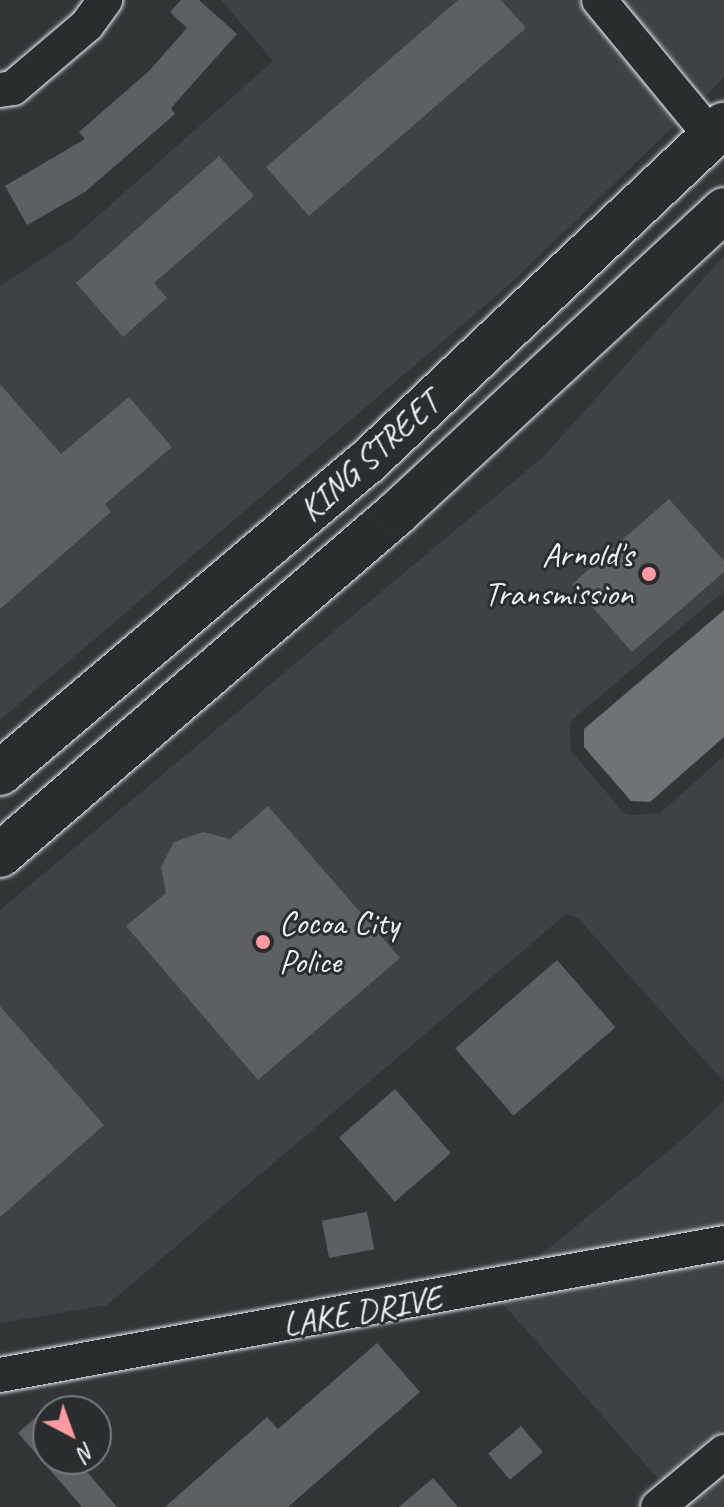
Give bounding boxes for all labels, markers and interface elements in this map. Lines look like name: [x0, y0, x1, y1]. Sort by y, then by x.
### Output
street label: KING STREET: [290, 382, 448, 530]
place label: Arnold's Transmission: [484, 534, 633, 614]
marker: Arnold's Transmission: [640, 565, 658, 583]
place label: Cocoa City Police: [279, 902, 399, 982]
marker: Cocoa City Police: [254, 933, 272, 951]
street label: LAKE DRIVE: [280, 1277, 444, 1345]
north arrow: [32, 1395, 112, 1475]
text: N: [72, 1437, 101, 1467]

